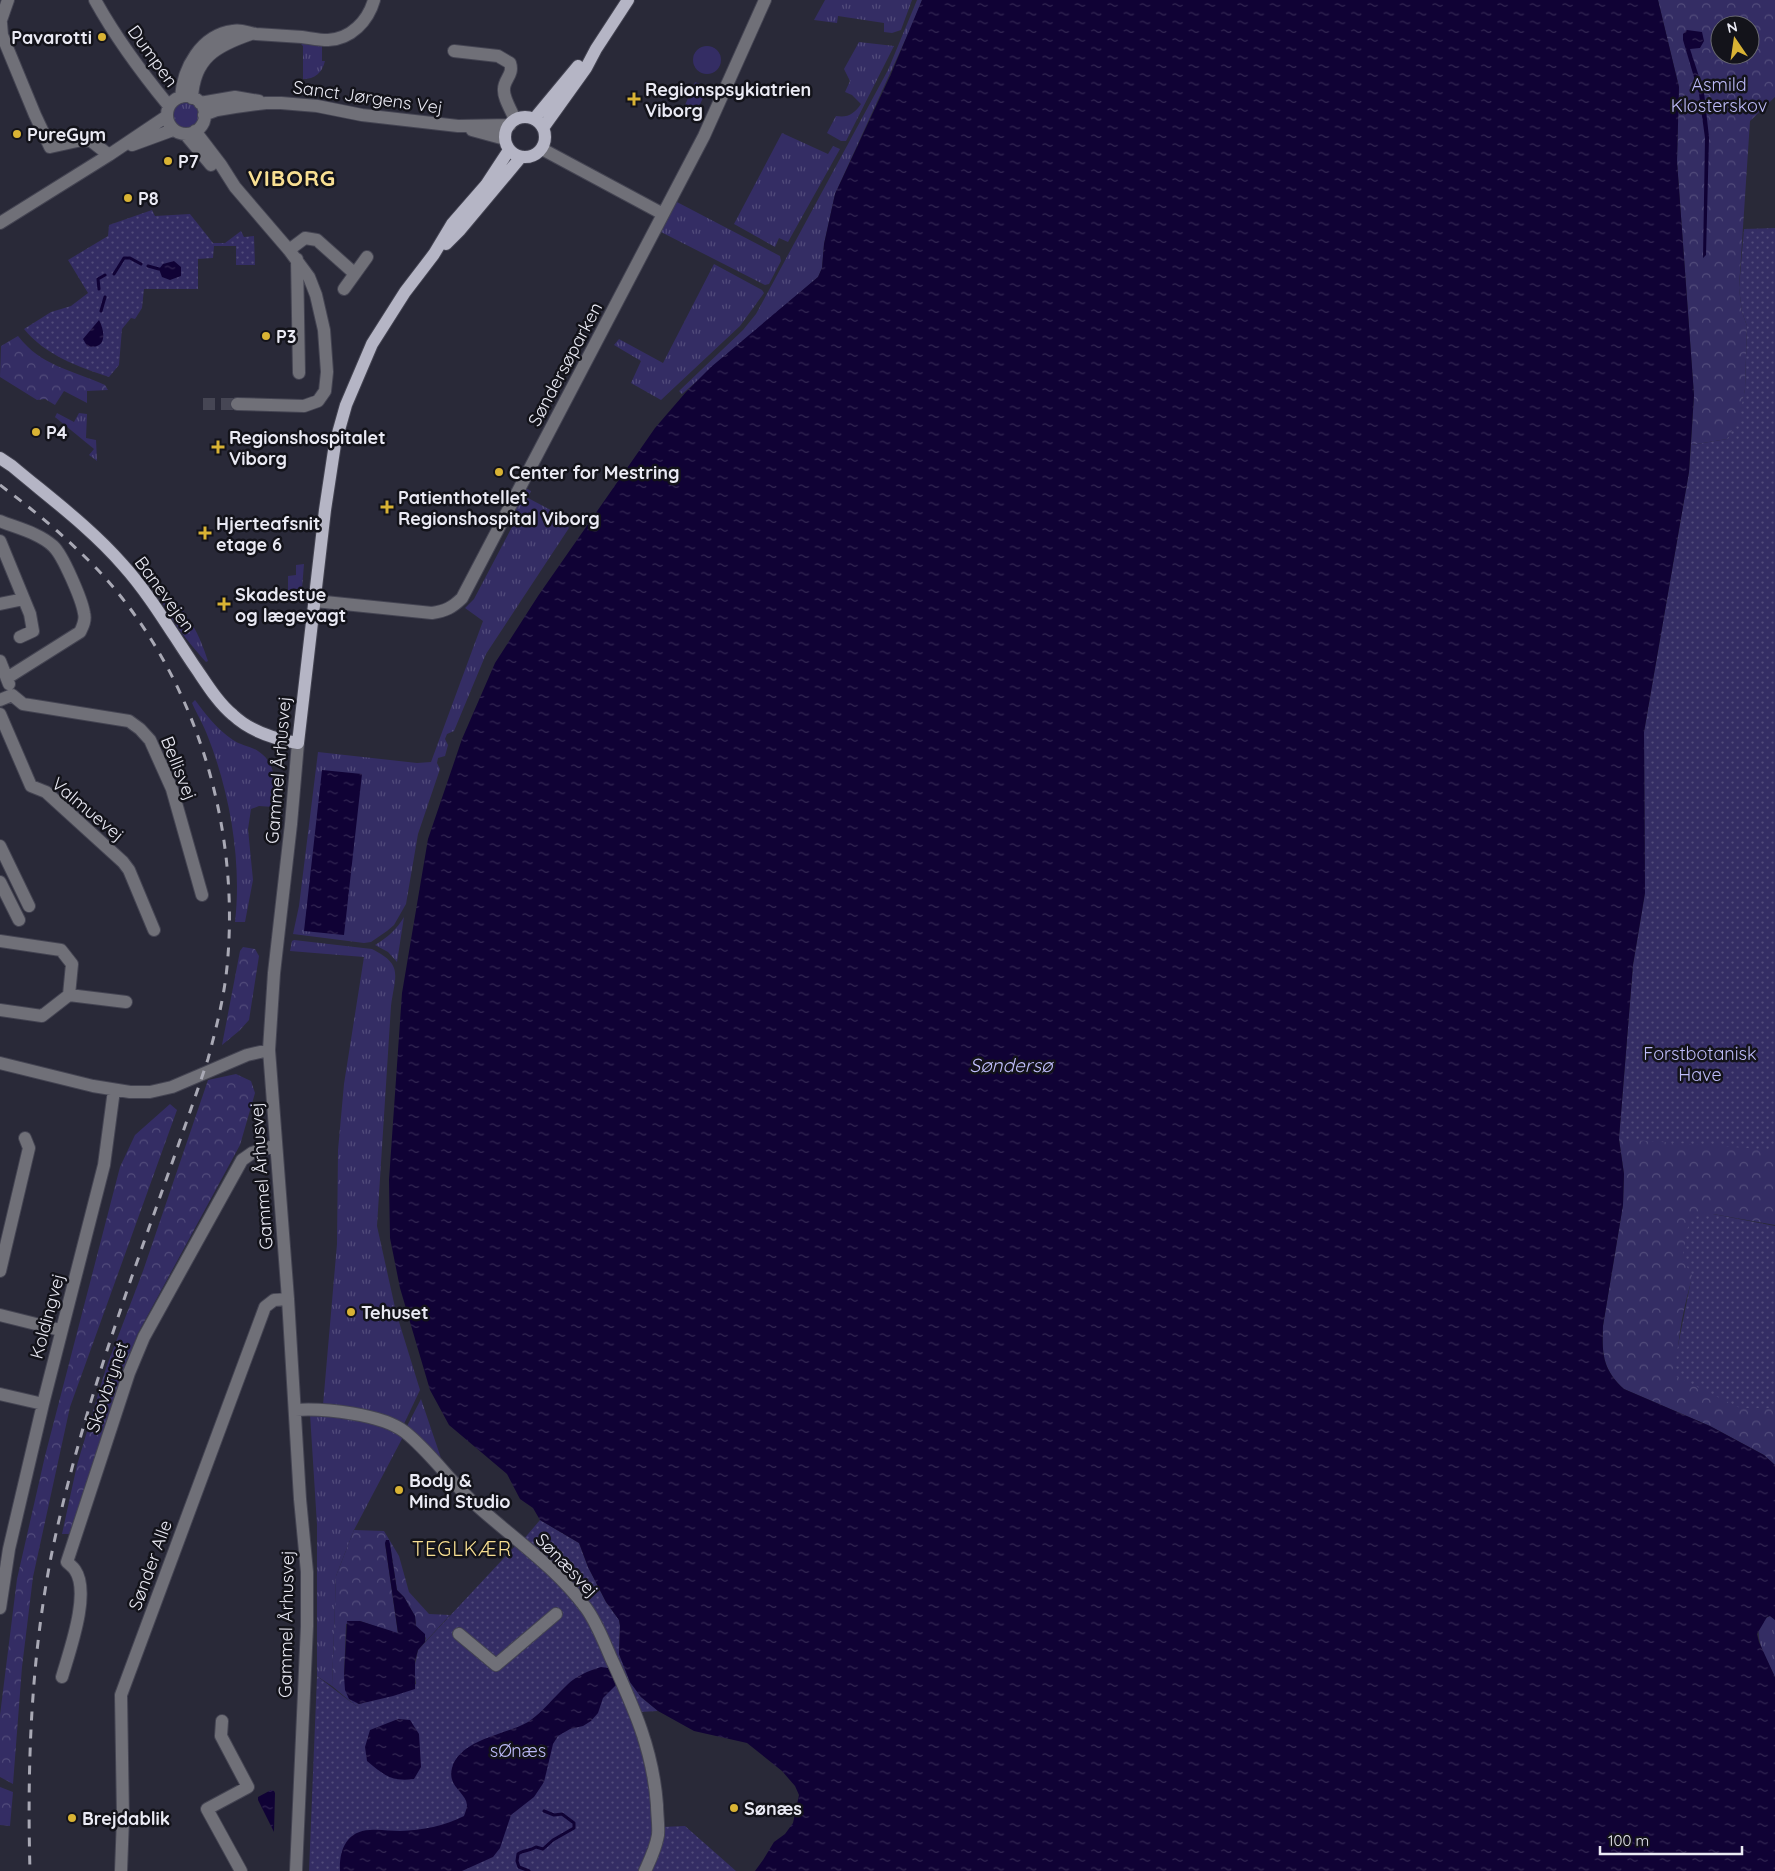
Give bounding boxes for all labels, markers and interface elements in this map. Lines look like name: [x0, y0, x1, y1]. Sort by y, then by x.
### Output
north arrow: [1710, 15, 1760, 65]
text: N: [1725, 17, 1739, 37]
street label: Dumpen: [123, 20, 183, 92]
place label: Pavarotti: [11, 26, 92, 49]
marker: Pavarotti: [96, 31, 108, 43]
park label: Asmild Klosterskov: [1671, 73, 1767, 117]
street label: Sanct Jørgens Vej: [292, 75, 444, 119]
place label: Regionspsykiatrien Viborg: [645, 78, 811, 122]
marker: Regionspsykiatrien Viborg: [627, 92, 641, 106]
place label: PureGym: [27, 123, 106, 146]
marker: PureGym: [11, 128, 23, 140]
place label: P7: [178, 150, 199, 173]
marker: P7: [162, 155, 174, 167]
district label: VIBORG: [248, 164, 336, 192]
place label: P8: [138, 187, 159, 210]
marker: P8: [122, 192, 134, 204]
street label: Søndersøparken: [523, 298, 607, 430]
place label: P3: [276, 325, 297, 348]
marker: P3: [260, 330, 272, 342]
place label: P4: [46, 421, 68, 444]
marker: P4: [30, 426, 42, 438]
place label: Regionshospitalet Viborg: [229, 426, 386, 470]
marker: Regionshospitalet Viborg: [211, 440, 225, 454]
place label: Center for Mestring: [509, 461, 679, 484]
marker: Center for Mestring: [493, 466, 505, 478]
place label: Patienthotellet Regionshospital Viborg: [398, 486, 600, 530]
marker: Patienthotellet Regionshospital Viborg: [380, 500, 394, 514]
place label: Hjerteafsnit etage 6: [216, 512, 320, 556]
marker: Hjerteafsnit etage 6: [198, 526, 212, 540]
street label: Banevejen: [130, 552, 200, 636]
place label: Skadestue og lægevagt: [235, 583, 346, 627]
marker: Skadestue og lægevagt: [217, 597, 231, 611]
street label: Gammel Århusvej: [260, 695, 296, 845]
street label: Bellisvej: [156, 733, 202, 803]
street label: Valmuevej: [47, 772, 129, 846]
park label: Forstbotanisk Have: [1643, 1042, 1757, 1086]
water label: Søndersø: [969, 1053, 1054, 1077]
street label: Gammel Århusvej: [244, 1102, 278, 1250]
street label: Koldingvej: [25, 1271, 69, 1361]
place label: Tehuset: [361, 1301, 429, 1324]
marker: Tehuset: [345, 1306, 357, 1318]
street label: Skovbrynet: [81, 1339, 133, 1435]
place label: Body & Mind Studio: [409, 1469, 511, 1513]
marker: Body & Mind Studio: [393, 1484, 405, 1496]
street label: Sønder Alle: [123, 1517, 177, 1613]
street label: Sønæsvej: [531, 1528, 603, 1602]
district label: TEGLKÆR: [412, 1536, 512, 1561]
street label: Gammel Århusvej: [273, 1550, 299, 1698]
park label: sØnæs: [490, 1739, 546, 1762]
place label: Sønæs: [744, 1797, 802, 1820]
marker: Sønæs: [728, 1802, 740, 1814]
place label: Brejdablik: [82, 1807, 170, 1830]
marker: Brejdablik: [66, 1812, 78, 1824]
scale bar: [1600, 1824, 1742, 1856]
text: 100 m: [1608, 1831, 1649, 1850]

